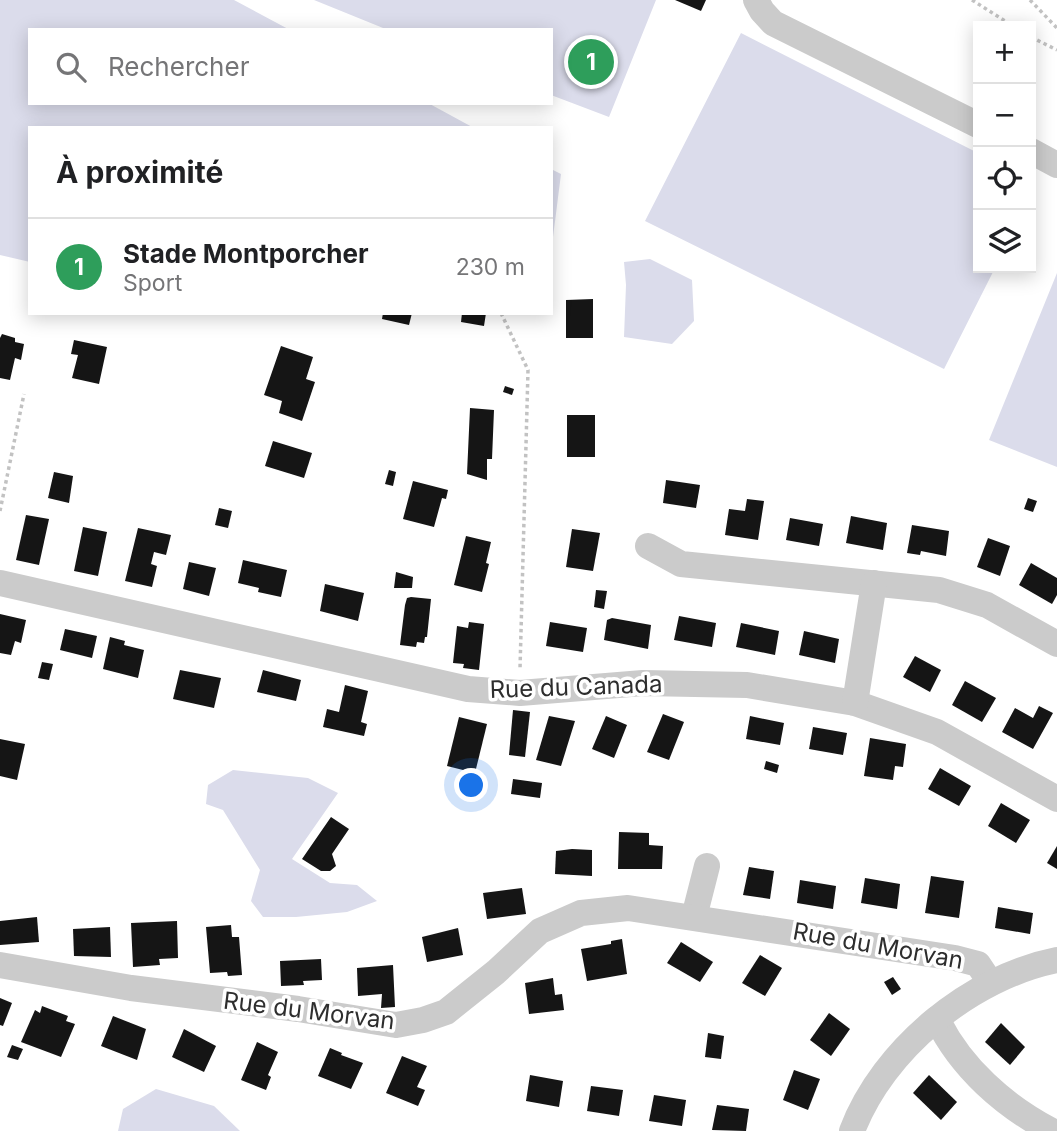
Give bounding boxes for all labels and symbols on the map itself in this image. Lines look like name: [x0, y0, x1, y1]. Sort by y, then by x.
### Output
pin: 1: [568, 36, 614, 88]
street label: Rue du Canada: [489, 669, 663, 704]
your location: [454, 768, 488, 802]
street label: Rue du Morvan: [791, 916, 966, 975]
street label: Rue du Morvan: [222, 986, 396, 1035]

